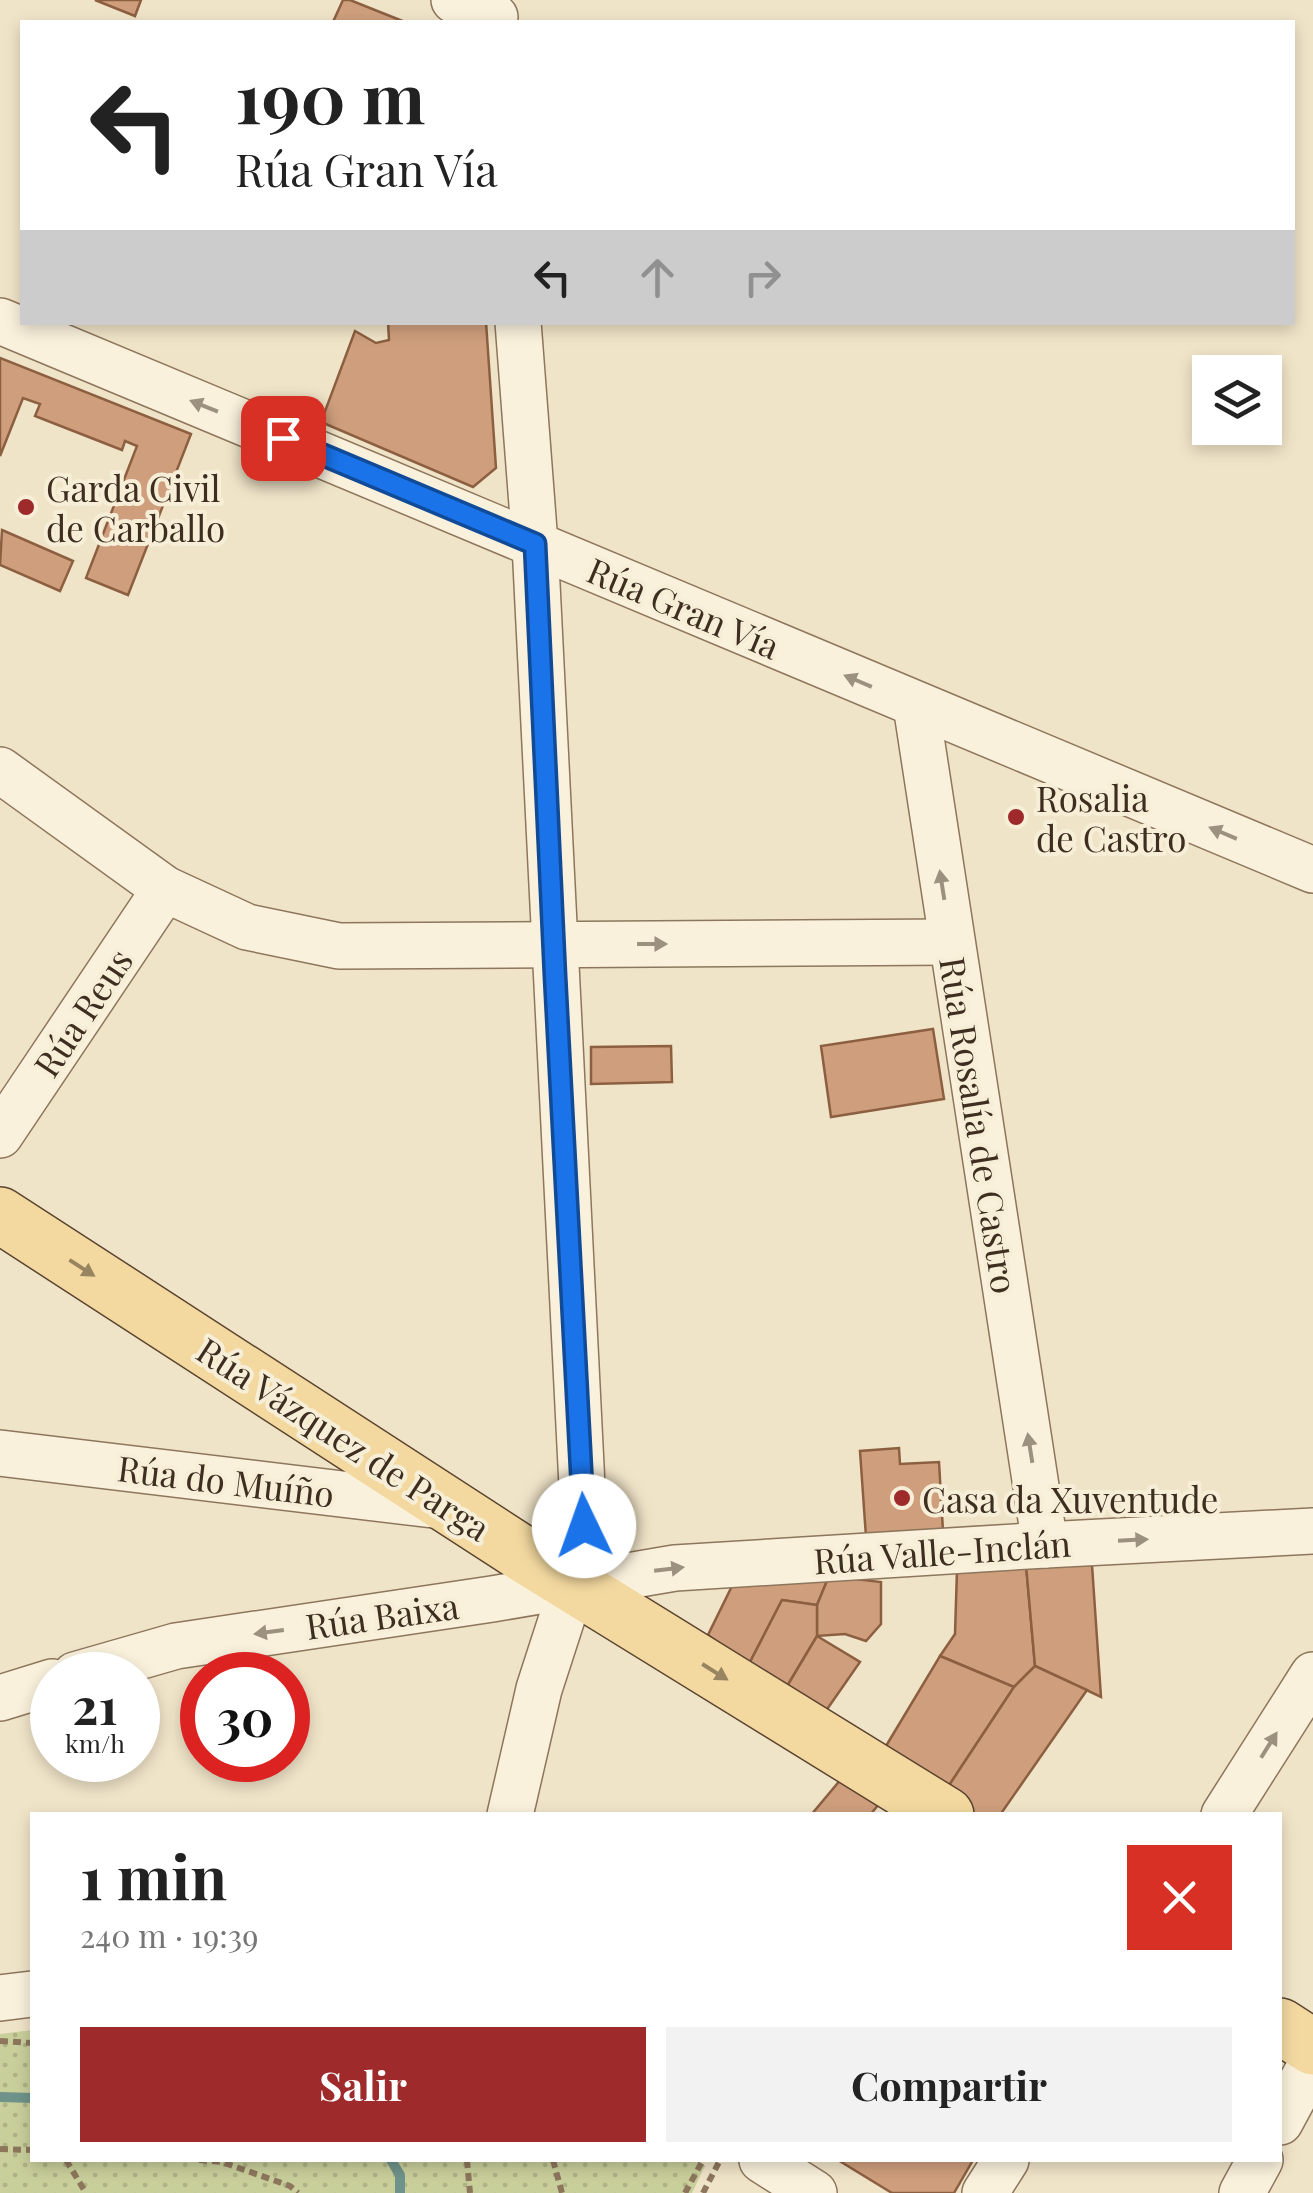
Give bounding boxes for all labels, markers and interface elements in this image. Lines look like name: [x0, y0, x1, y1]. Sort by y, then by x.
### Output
text: 190 m: [235, 48, 425, 142]
icon: left: [70, 60, 200, 190]
text: Rúa Gran Vía: [235, 138, 498, 198]
icon: left: [525, 250, 580, 305]
icon: ahead: [630, 250, 685, 305]
icon: right: [735, 250, 790, 305]
map controls: [1192, 355, 1282, 445]
button: layers: [1192, 355, 1282, 445]
pin: [241, 396, 326, 481]
one-way arrow: [189, 397, 219, 413]
icon: arrive: [256, 411, 311, 466]
place label: Garda Civil de Carballo: [46, 464, 225, 551]
marker: Garda Civil de Carballo: [15, 496, 37, 518]
street label: Rúa Gran Vía: [581, 545, 788, 669]
one-way arrow: [843, 673, 873, 689]
place label: Rosalia de Castro: [1036, 774, 1186, 861]
marker: Rosalia de Castro: [1005, 806, 1027, 828]
one-way arrow: [1208, 824, 1238, 840]
one-way arrow: [934, 869, 950, 900]
one-way arrow: [636, 936, 668, 952]
street label: Rúa Reus: [22, 939, 142, 1085]
street label: Rúa Rosalía de Castro: [930, 953, 1030, 1297]
one-way arrow: [68, 1258, 96, 1276]
street label: Rúa Vázquez de Parga: [189, 1326, 500, 1551]
one-way arrow: [1022, 1432, 1037, 1463]
street label: Rúa do Muíño: [115, 1443, 337, 1517]
position arrow: [532, 1474, 636, 1578]
place label: Casa da Xuventude: [922, 1475, 1218, 1522]
marker: Casa da Xuventude: [891, 1487, 913, 1509]
street label: Rúa Valle-Inclán: [812, 1519, 1072, 1583]
one-way arrow: [1117, 1532, 1149, 1548]
one-way arrow: [654, 1561, 685, 1577]
street label: Rúa Baixa: [303, 1581, 462, 1649]
one-way arrow: [252, 1625, 284, 1640]
speed limit sign: 30: [180, 1652, 310, 1782]
one-way arrow: [702, 1662, 729, 1680]
text: 21: [72, 1671, 118, 1738]
text: km/h: [65, 1726, 125, 1759]
one-way arrow: [1259, 1731, 1277, 1759]
text: 1 min: [80, 1835, 227, 1915]
button: close: [1127, 1845, 1232, 1950]
text: 240 m · 19:39: [80, 1913, 258, 1956]
button: Salir: [80, 2027, 646, 2142]
button: Compartir: [666, 2027, 1232, 2142]

